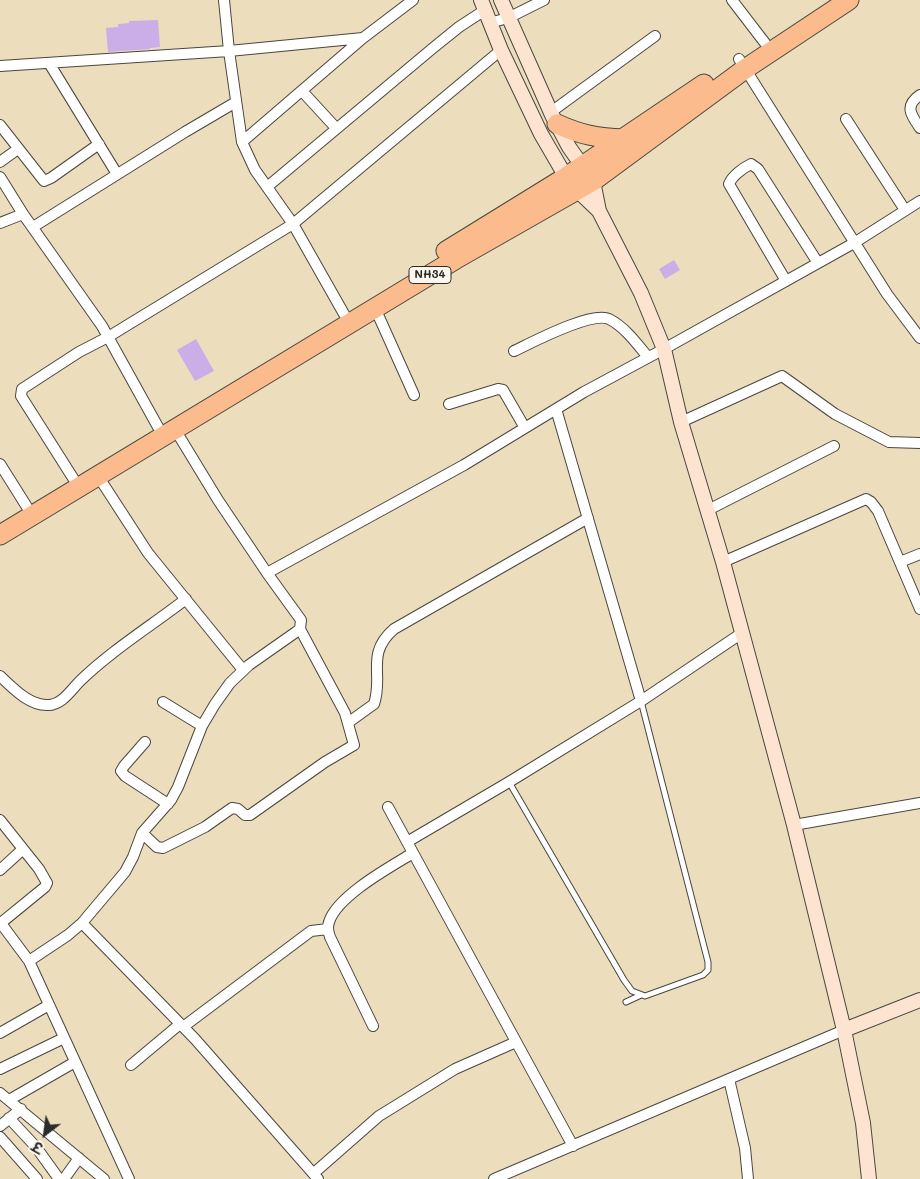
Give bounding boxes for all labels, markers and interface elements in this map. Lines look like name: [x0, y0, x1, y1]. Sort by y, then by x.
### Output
road number: NH34: [409, 266, 451, 284]
north arrow: [20, 1109, 70, 1159]
text: उ: [28, 1137, 46, 1158]

